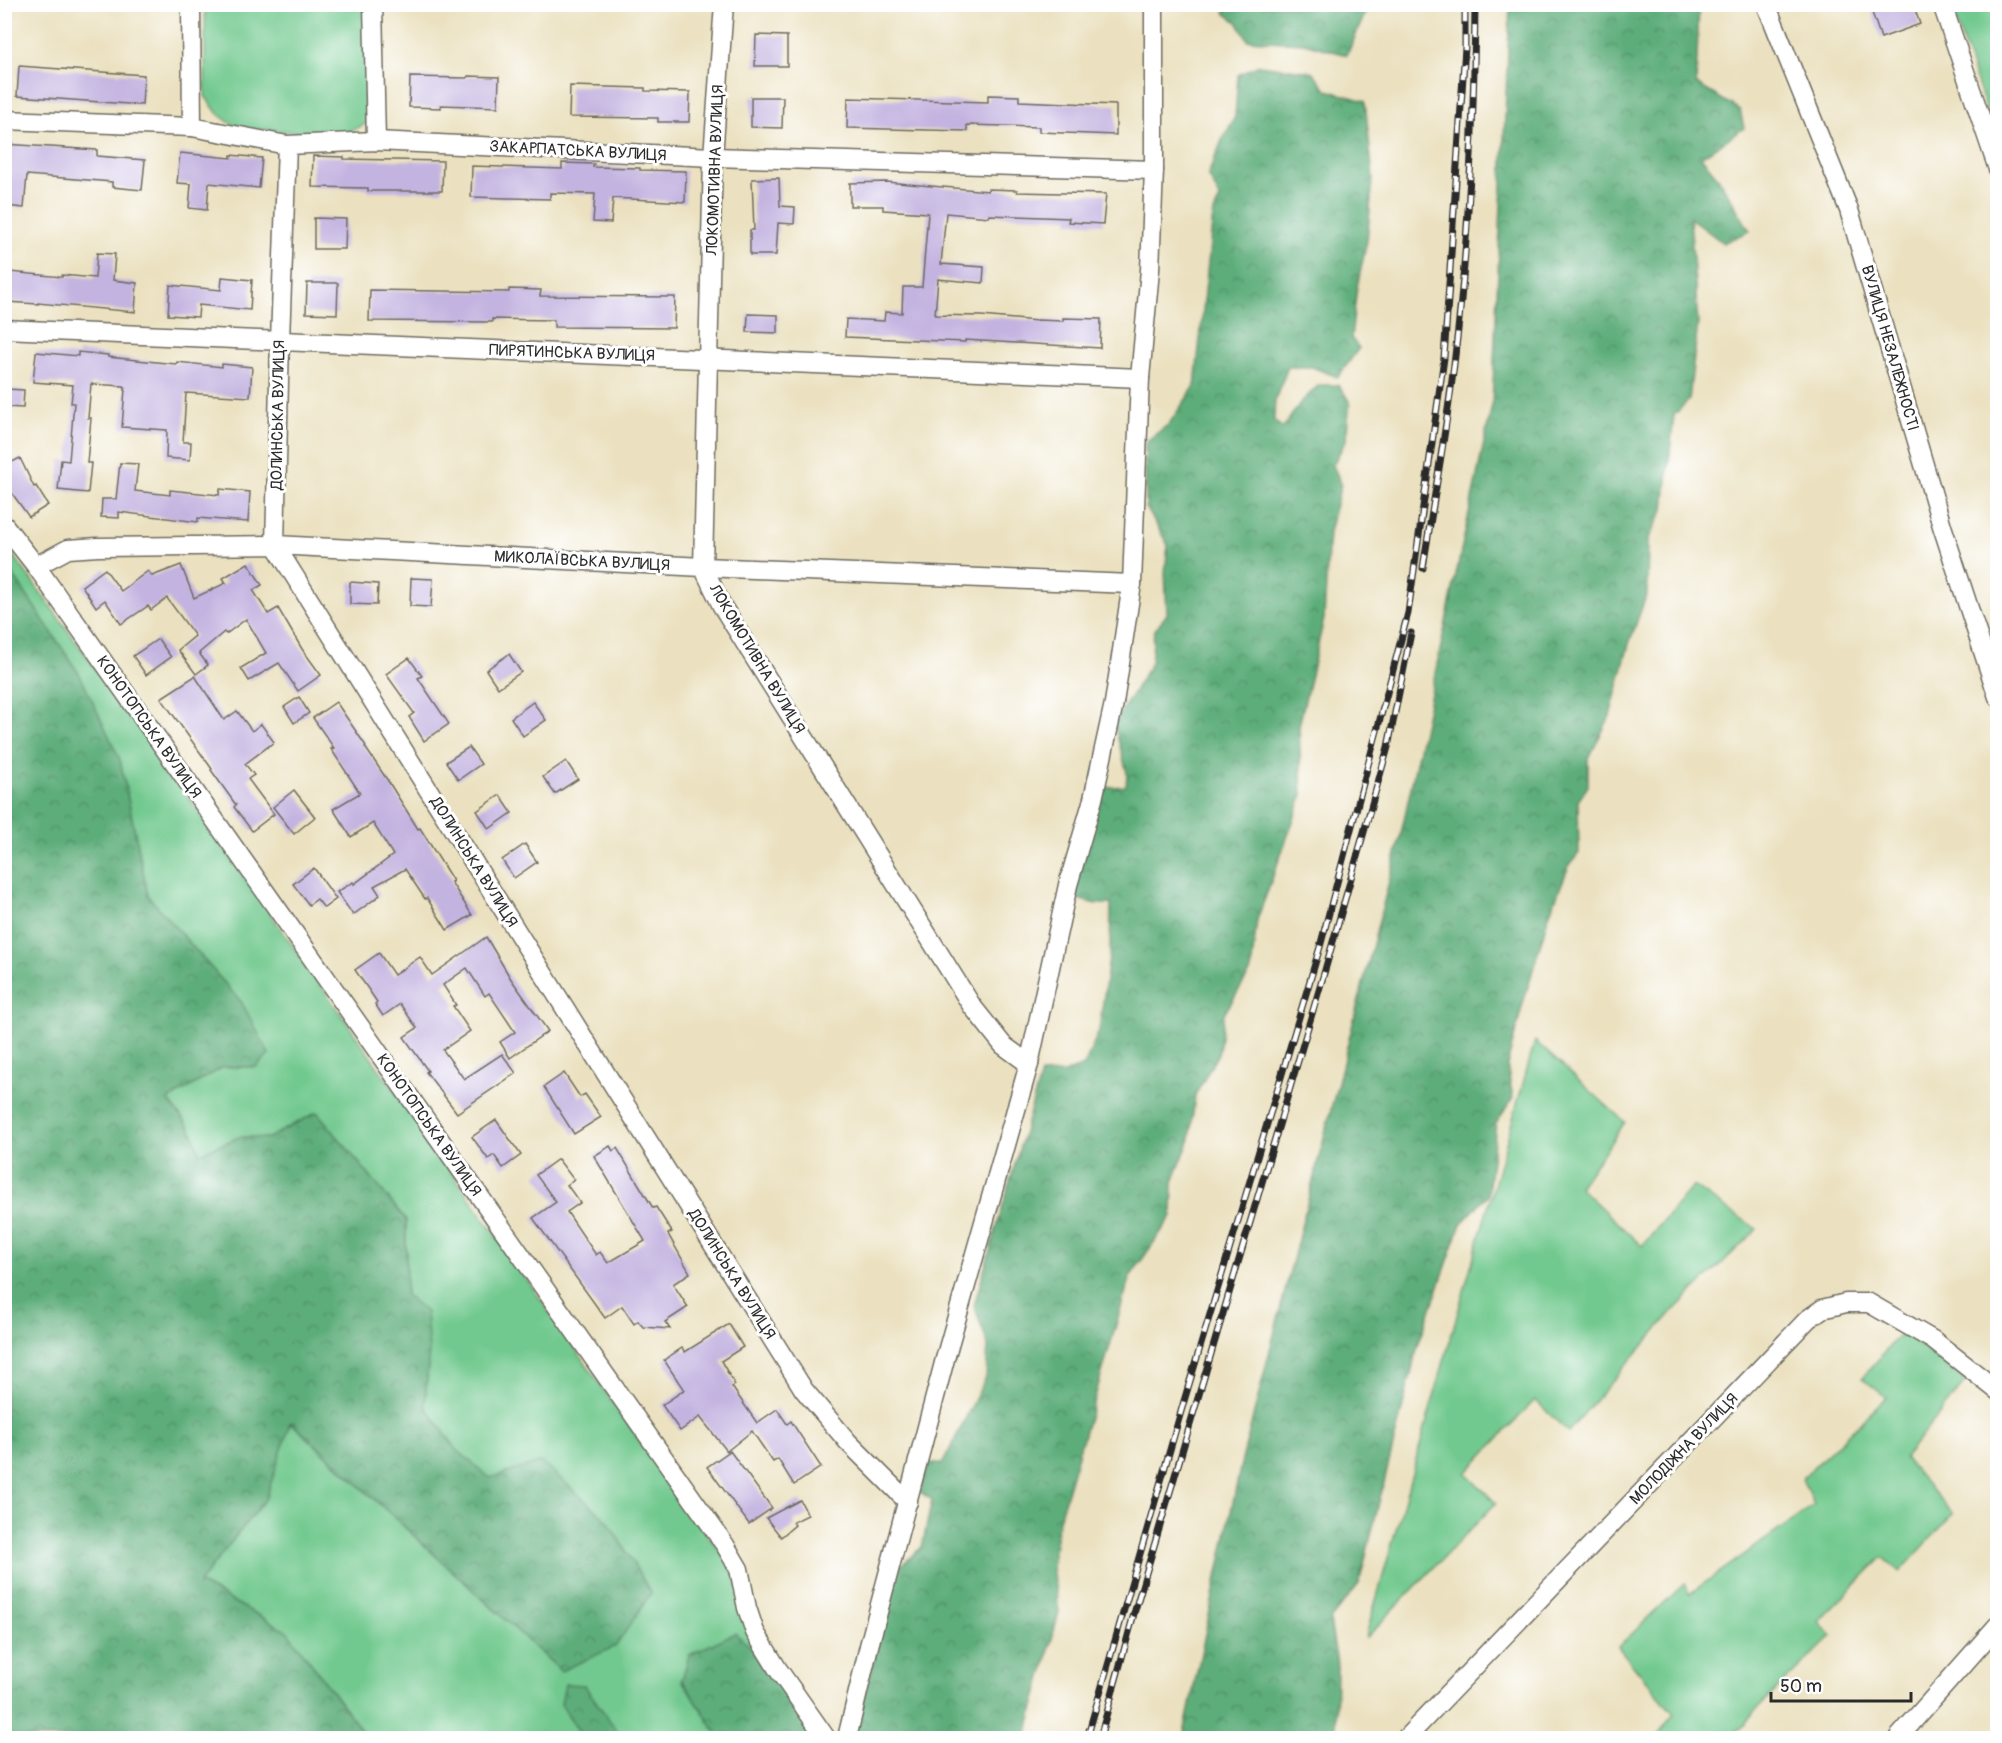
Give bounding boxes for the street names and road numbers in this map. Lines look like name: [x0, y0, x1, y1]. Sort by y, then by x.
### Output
street label: ЛОКОМОТИВНА ВУЛИЦЯ: [702, 84, 728, 257]
street label: ЗАКАРПАТСЬКА ВУЛИЦЯ: [489, 136, 667, 166]
street label: ВУЛИЦЯ НЕЗАЛЕЖНОСТІ: [1857, 263, 1923, 433]
street label: ДОЛИНСЬКА ВУЛИЦЯ: [267, 340, 289, 491]
street label: ПИРЯТИНСЬКА ВУЛИЦЯ: [489, 340, 655, 366]
street label: МИКОЛАЇВСЬКА ВУЛИЦЯ: [494, 546, 670, 576]
street label: ЛОКОМОТИВНА ВУЛИЦЯ: [704, 580, 810, 737]
street label: КОНОТОПСЬКА ВУЛИЦЯ: [92, 652, 206, 802]
street label: ДОЛИНСЬКА ВУЛИЦЯ: [425, 792, 522, 931]
street label: КОНОТОПСЬКА ВУЛИЦЯ: [372, 1050, 486, 1200]
street label: ДОЛИНСЬКА ВУЛИЦЯ: [683, 1204, 780, 1343]
street label: МОЛОДІЖНА ВУЛИЦЯ: [1626, 1389, 1742, 1509]

